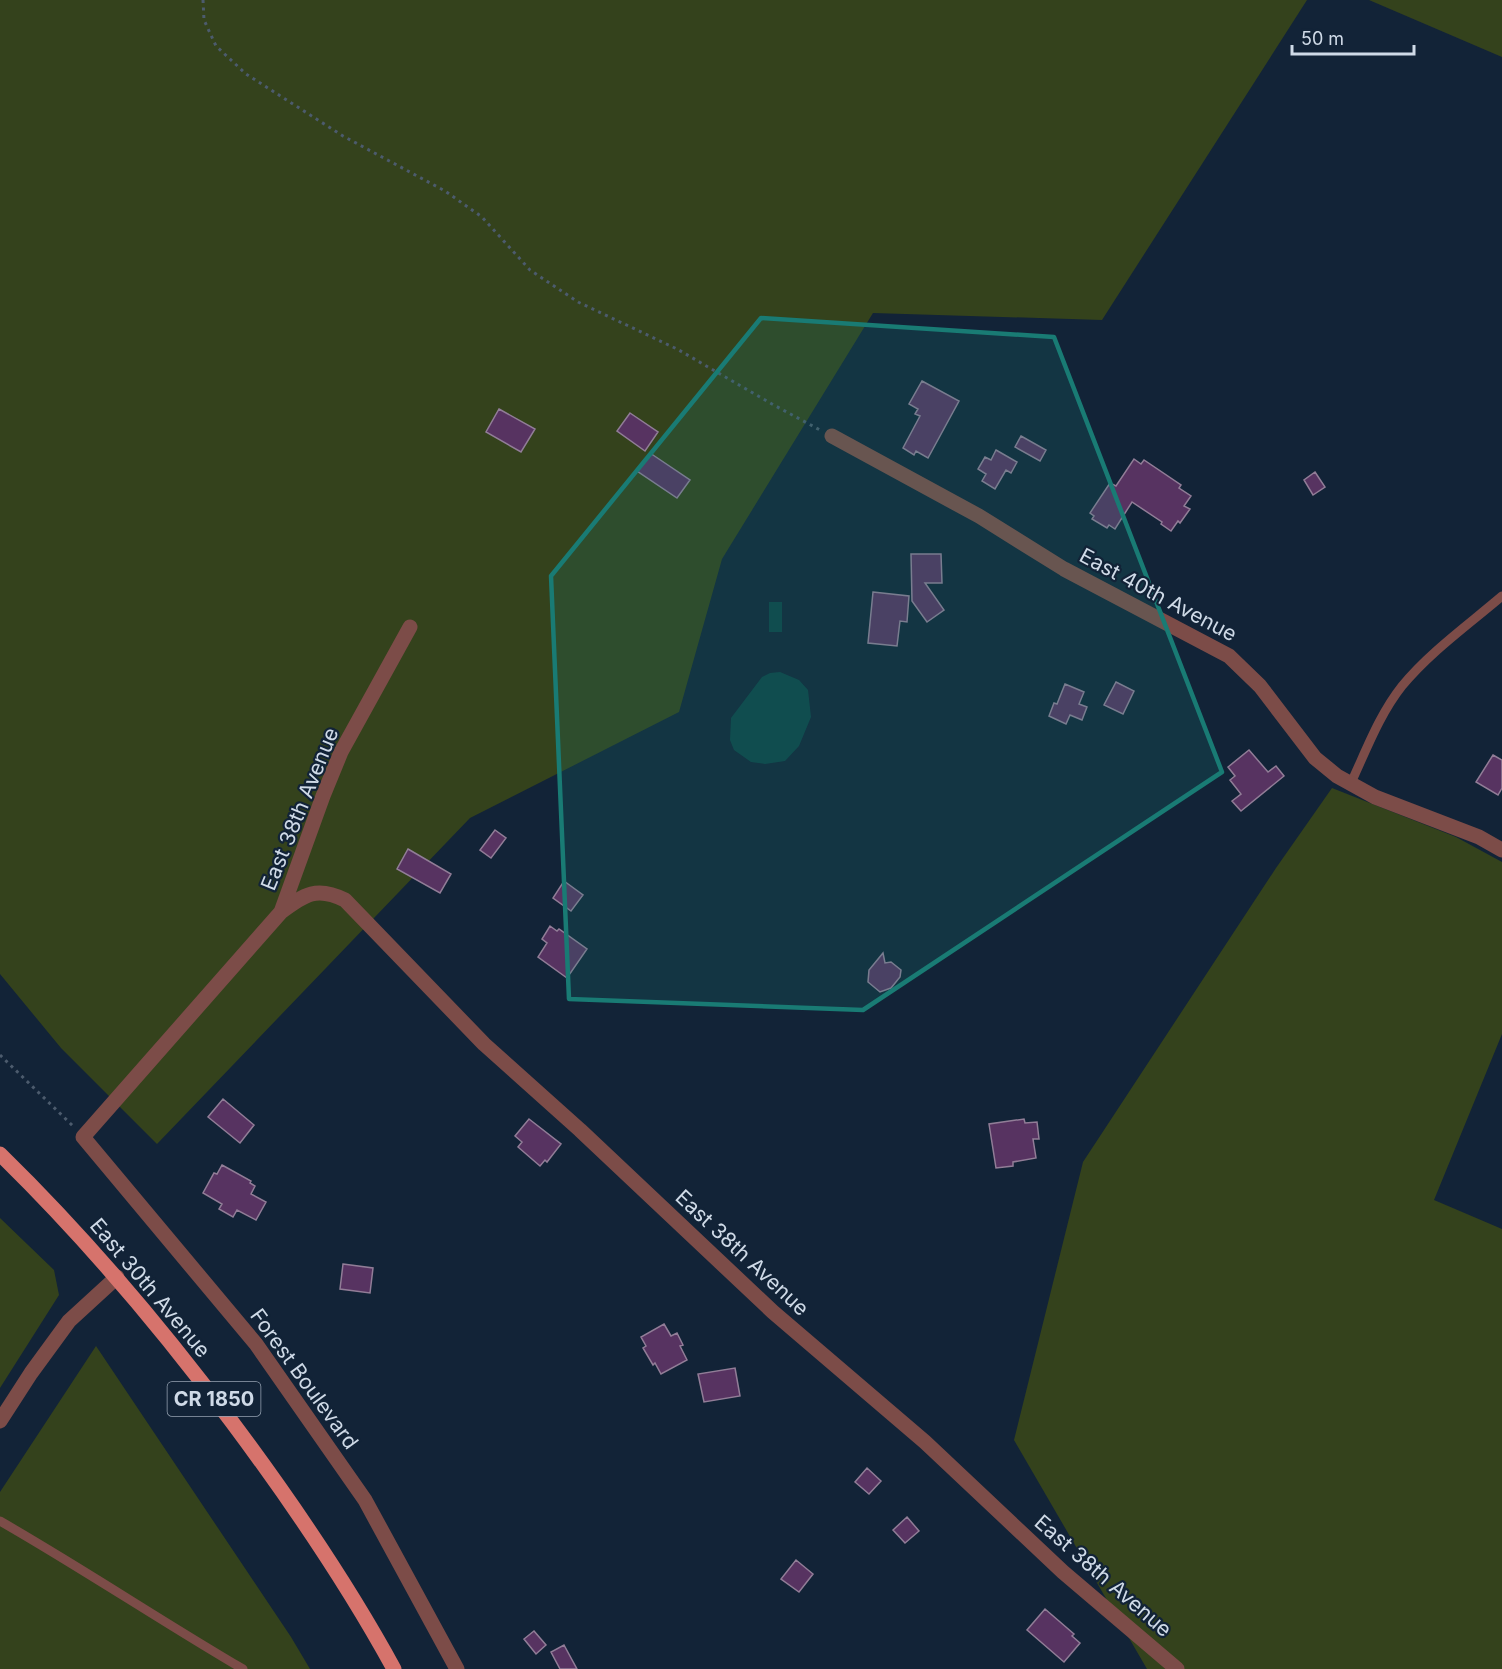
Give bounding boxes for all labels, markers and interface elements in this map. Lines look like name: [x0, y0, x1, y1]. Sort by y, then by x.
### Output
scale bar: [1292, 18, 1414, 56]
text: 50 m: [1301, 28, 1344, 49]
street label: East 40th Avenue: [1075, 543, 1241, 647]
street label: East 38th Avenue: [256, 724, 344, 894]
street label: East 38th Avenue: [670, 1184, 814, 1321]
street label: East 30th Avenue: [85, 1213, 216, 1362]
street label: Forest Boulevard: [245, 1304, 364, 1454]
road number: CR 1850: [168, 1382, 260, 1416]
street label: East 38th Avenue: [1030, 1509, 1177, 1642]

